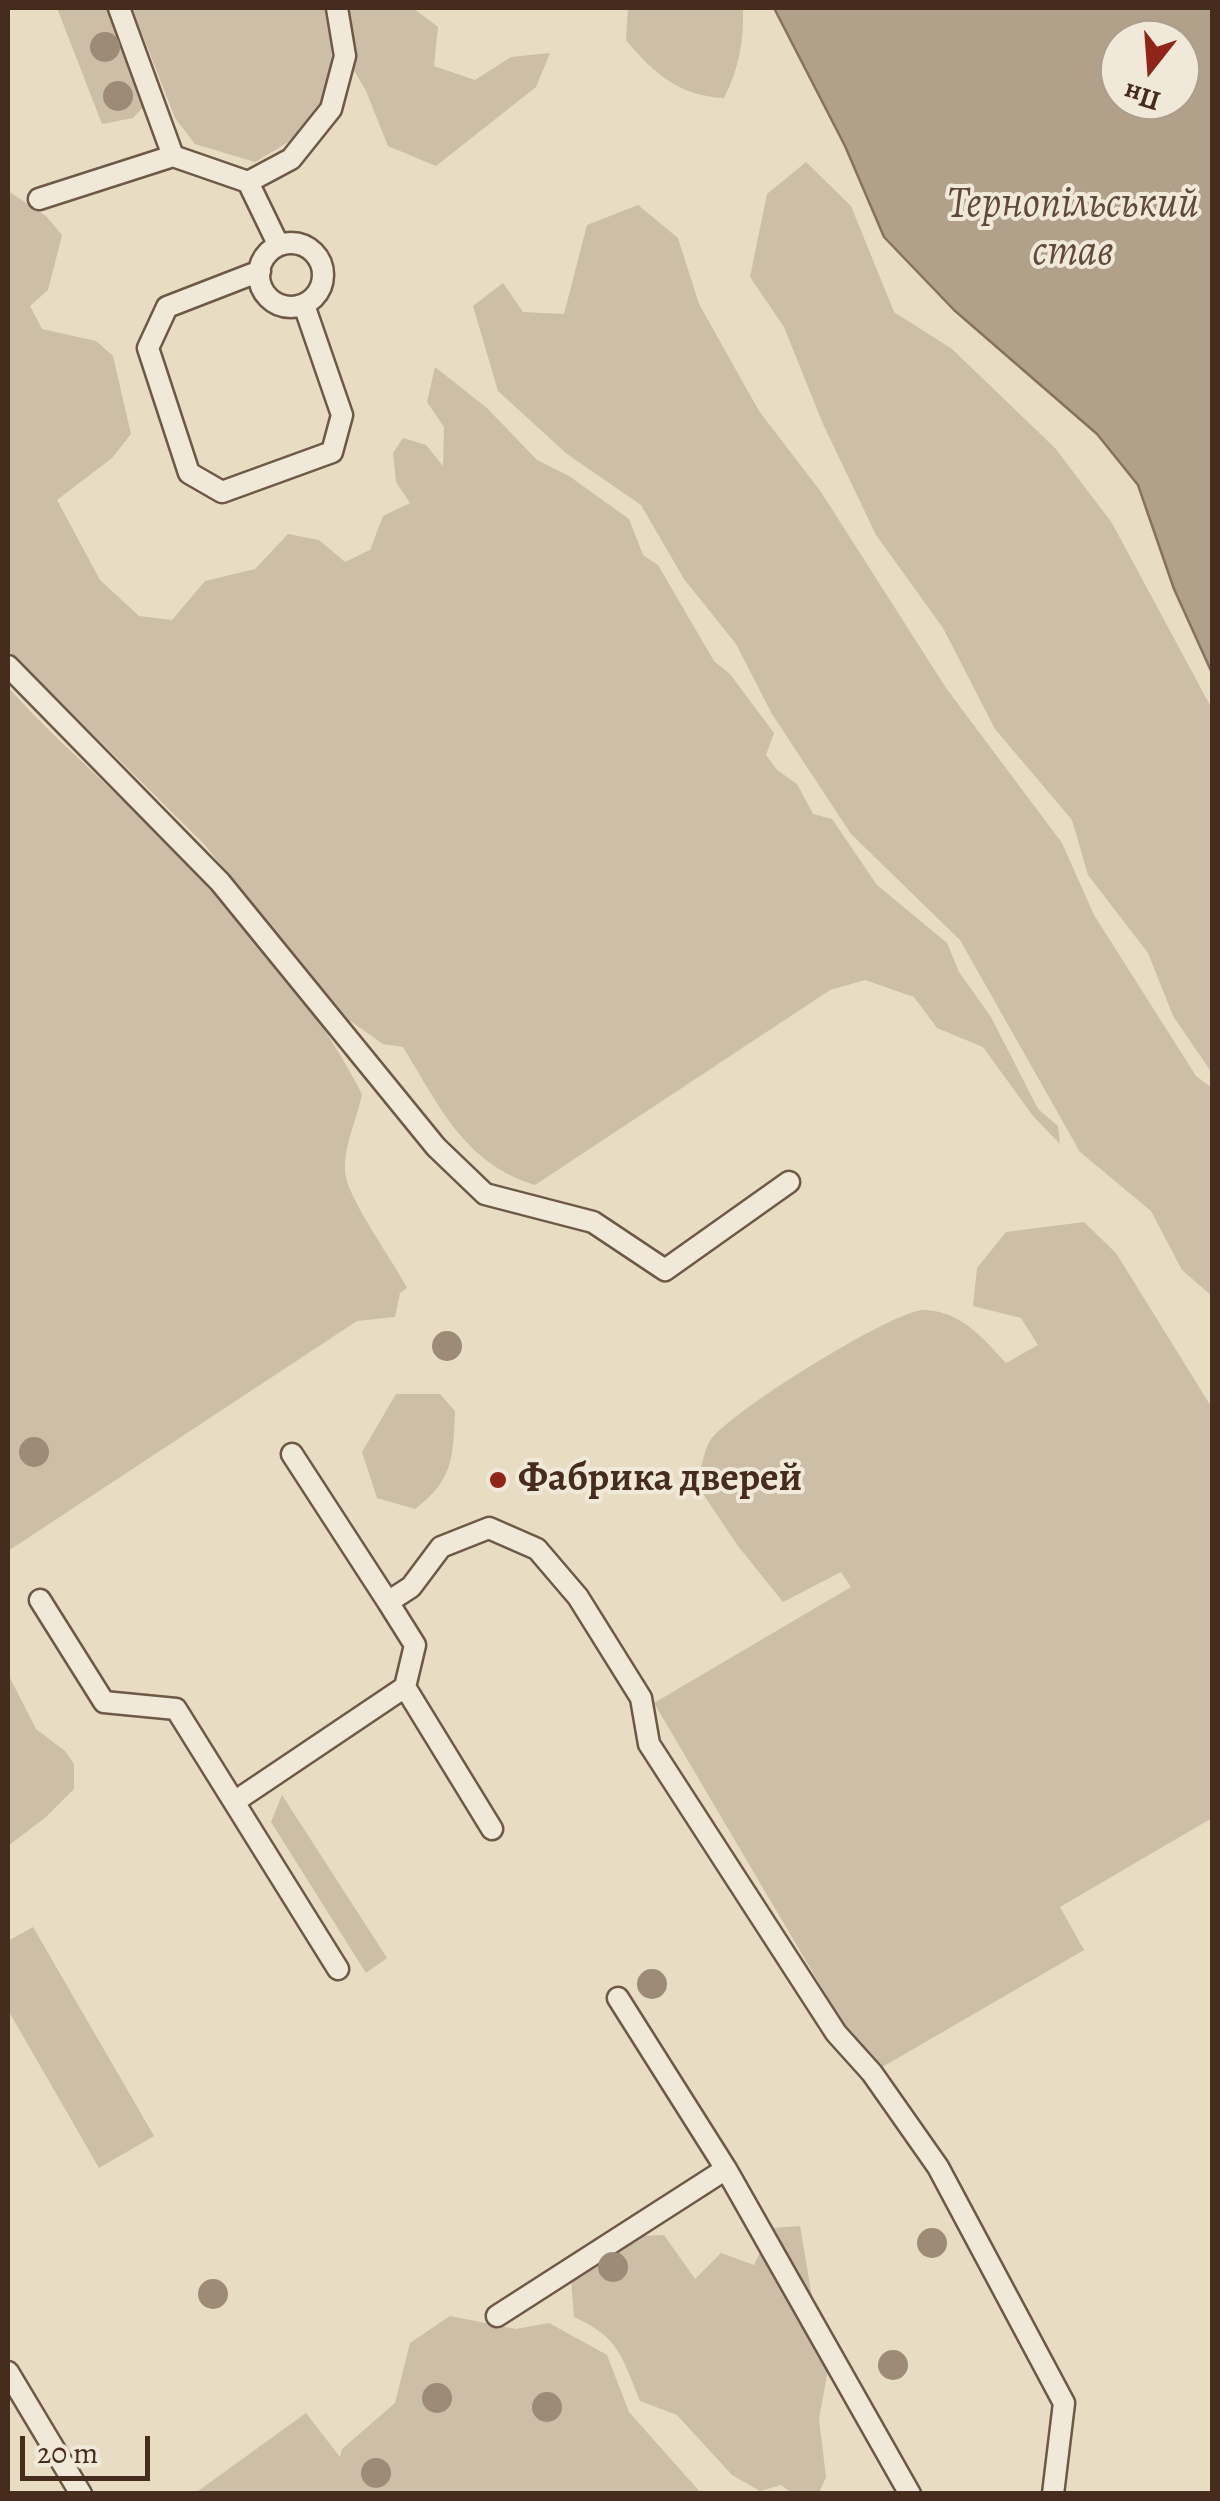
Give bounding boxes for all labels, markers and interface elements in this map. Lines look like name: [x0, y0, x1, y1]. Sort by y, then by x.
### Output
north arrow: [1100, 20, 1200, 120]
text: Пн: [1119, 73, 1165, 120]
water label: Тернопільський став: [947, 181, 1199, 280]
place label: Фабрика дверей: [518, 1456, 802, 1504]
marker: Фабрика дверей: [487, 1469, 509, 1491]
scale bar: [25, 2416, 155, 2478]
text: 20 m: [37, 2433, 98, 2473]

